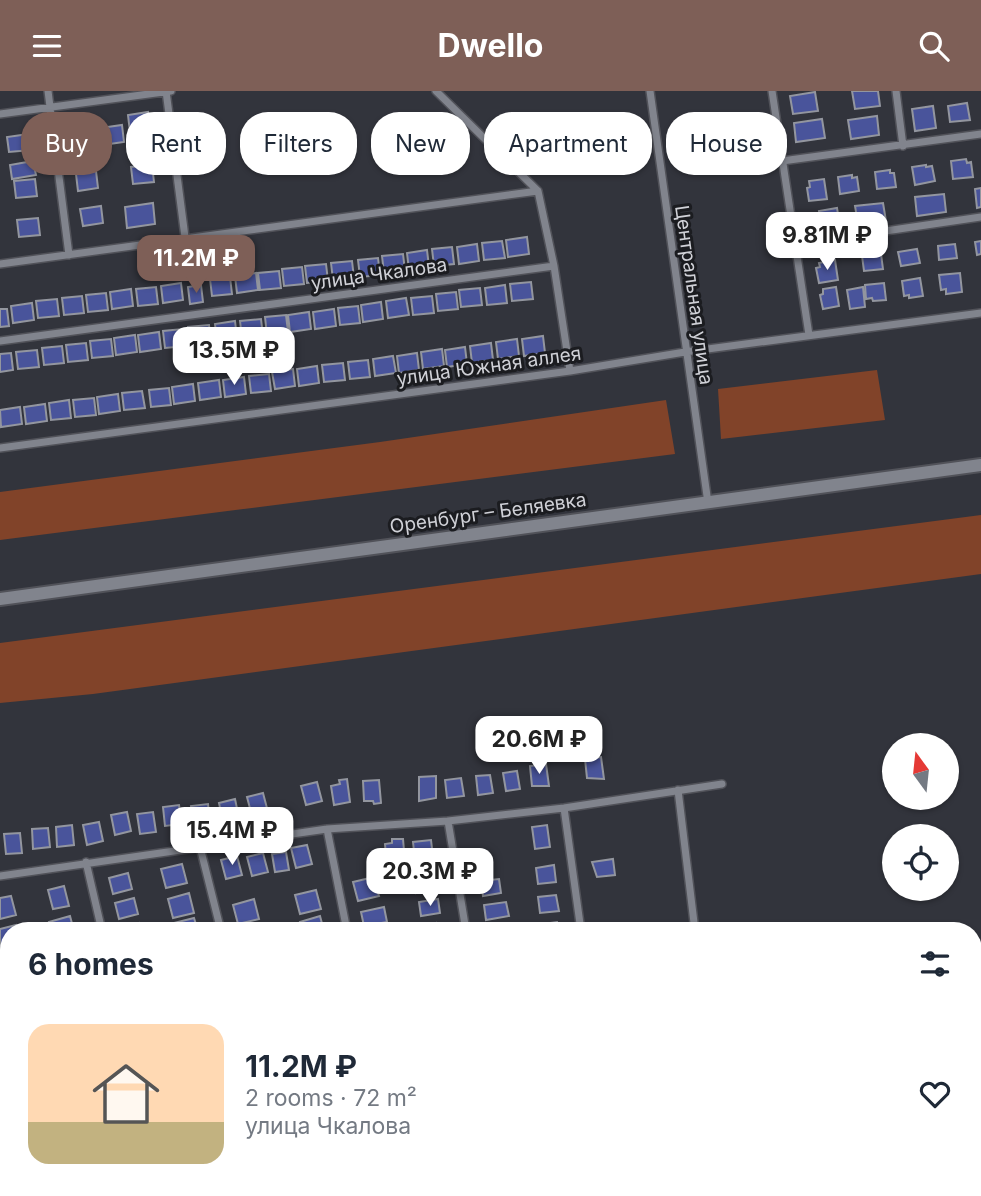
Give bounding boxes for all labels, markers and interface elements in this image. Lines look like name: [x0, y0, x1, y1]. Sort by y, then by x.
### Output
text: Dwello: [438, 26, 543, 65]
icon: menu: [28, 27, 66, 65]
icon: search: [915, 27, 953, 65]
chip: Buy: [21, 112, 112, 175]
chip: Rent: [126, 112, 226, 175]
chip: Filters: [240, 112, 357, 175]
chip: New: [371, 112, 470, 175]
chip: Apartment: [484, 112, 652, 175]
chip: House: [666, 112, 787, 175]
street label: Центральная улица: [670, 204, 718, 386]
pin: 9.81M ₽: [762, 213, 892, 272]
text: 9.81M ₽: [782, 221, 872, 249]
pin: 11.2M ₽: [131, 235, 261, 295]
text: 11.2M ₽: [153, 244, 239, 272]
street label: улица Чкалова: [309, 253, 449, 295]
pin: 13.5M ₽: [169, 327, 299, 387]
text: 13.5M ₽: [189, 336, 279, 364]
street label: улица Южная аллея: [395, 342, 583, 390]
street label: Оренбург – Беляевка: [388, 488, 588, 538]
pin: 20.6M ₽: [474, 717, 604, 776]
text: 20.6M ₽: [491, 725, 587, 753]
north arrow: [882, 733, 959, 810]
map controls: [882, 733, 959, 901]
pin: 15.4M ₽: [167, 807, 297, 867]
text: 15.4M ₽: [186, 816, 278, 844]
button: locate: [882, 824, 959, 901]
pin: 20.3M ₽: [365, 849, 495, 908]
text: 20.3M ₽: [382, 857, 478, 885]
icon: filters: [916, 945, 954, 983]
text: 6 homes: [28, 946, 154, 982]
text: 11.2M ₽: [245, 1048, 357, 1084]
icon: home: [84, 1052, 168, 1136]
icon: heart: [916, 1075, 954, 1113]
text: 2 rooms · 72 m²: [245, 1084, 417, 1112]
text: улица Чкалова: [245, 1112, 411, 1140]

